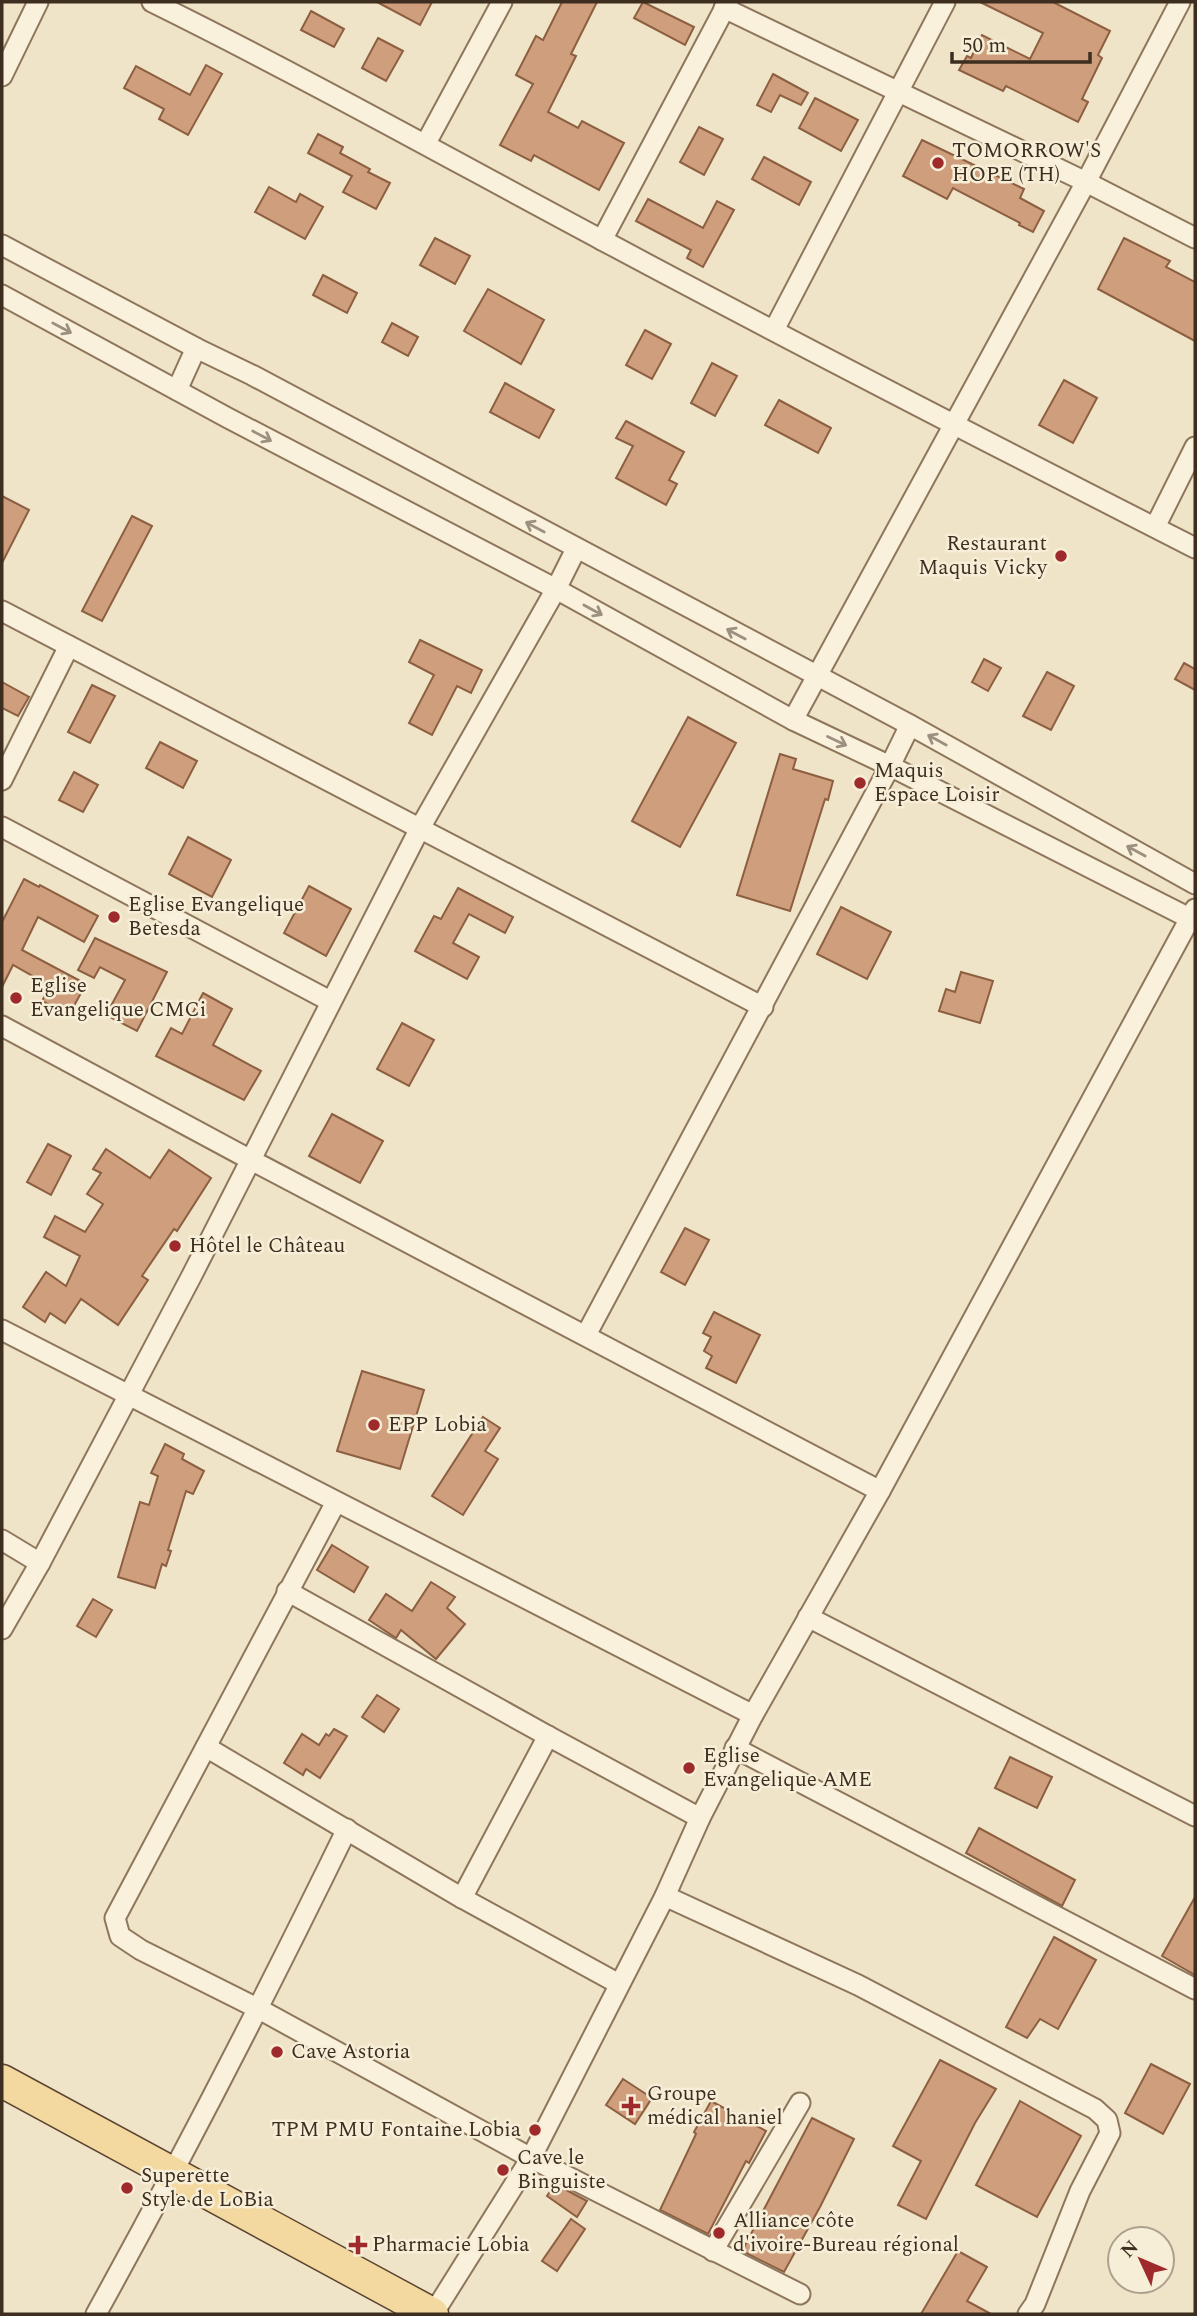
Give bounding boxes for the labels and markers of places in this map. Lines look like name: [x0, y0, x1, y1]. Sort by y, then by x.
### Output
place label: TOMORROW'S HOPE (TH): [952, 135, 1101, 191]
marker: TOMORROW'S HOPE (TH): [930, 155, 946, 171]
place label: Restaurant Maquis Vicky: [918, 528, 1048, 584]
marker: Restaurant Maquis Vicky: [1053, 548, 1069, 564]
place label: Maquis Espace Loisir: [874, 755, 1000, 811]
marker: Maquis Espace Loisir: [852, 775, 868, 791]
place label: Eglise Evangelique Betesda: [128, 889, 304, 945]
marker: Eglise Evangelique Betesda: [106, 909, 122, 925]
place label: Eglise Evangelique CMCi: [30, 970, 206, 1026]
marker: Eglise Evangelique CMCi: [8, 990, 24, 1006]
place label: Hôtel le Château: [189, 1230, 346, 1262]
marker: Hôtel le Château: [167, 1238, 183, 1254]
place label: EPP Lobia: [388, 1409, 488, 1441]
marker: EPP Lobia: [366, 1417, 382, 1433]
place label: Eglise Evangelique AME: [703, 1740, 872, 1796]
marker: Eglise Evangelique AME: [681, 1760, 697, 1776]
place label: Cave Astoria: [291, 2036, 411, 2068]
marker: Cave Astoria: [269, 2044, 285, 2060]
place label: Groupe médical haniel: [647, 2078, 783, 2134]
marker: Groupe médical haniel: [621, 2096, 641, 2116]
place label: TPM PMU Fontaine Lobia: [271, 2114, 522, 2146]
marker: TPM PMU Fontaine Lobia: [527, 2122, 543, 2138]
place label: Cave le Binguiste: [517, 2142, 606, 2198]
place label: Superette Style de LoBia: [141, 2160, 275, 2216]
marker: Cave le Binguiste: [495, 2162, 511, 2178]
marker: Superette Style de LoBia: [119, 2180, 135, 2196]
place label: Alliance côte d'ivoire-Bureau régional: [733, 2205, 959, 2261]
marker: Alliance côte d'ivoire-Bureau régional: [711, 2225, 727, 2241]
place label: Pharmacie Lobia: [372, 2229, 530, 2261]
marker: Pharmacie Lobia: [350, 2237, 366, 2253]

